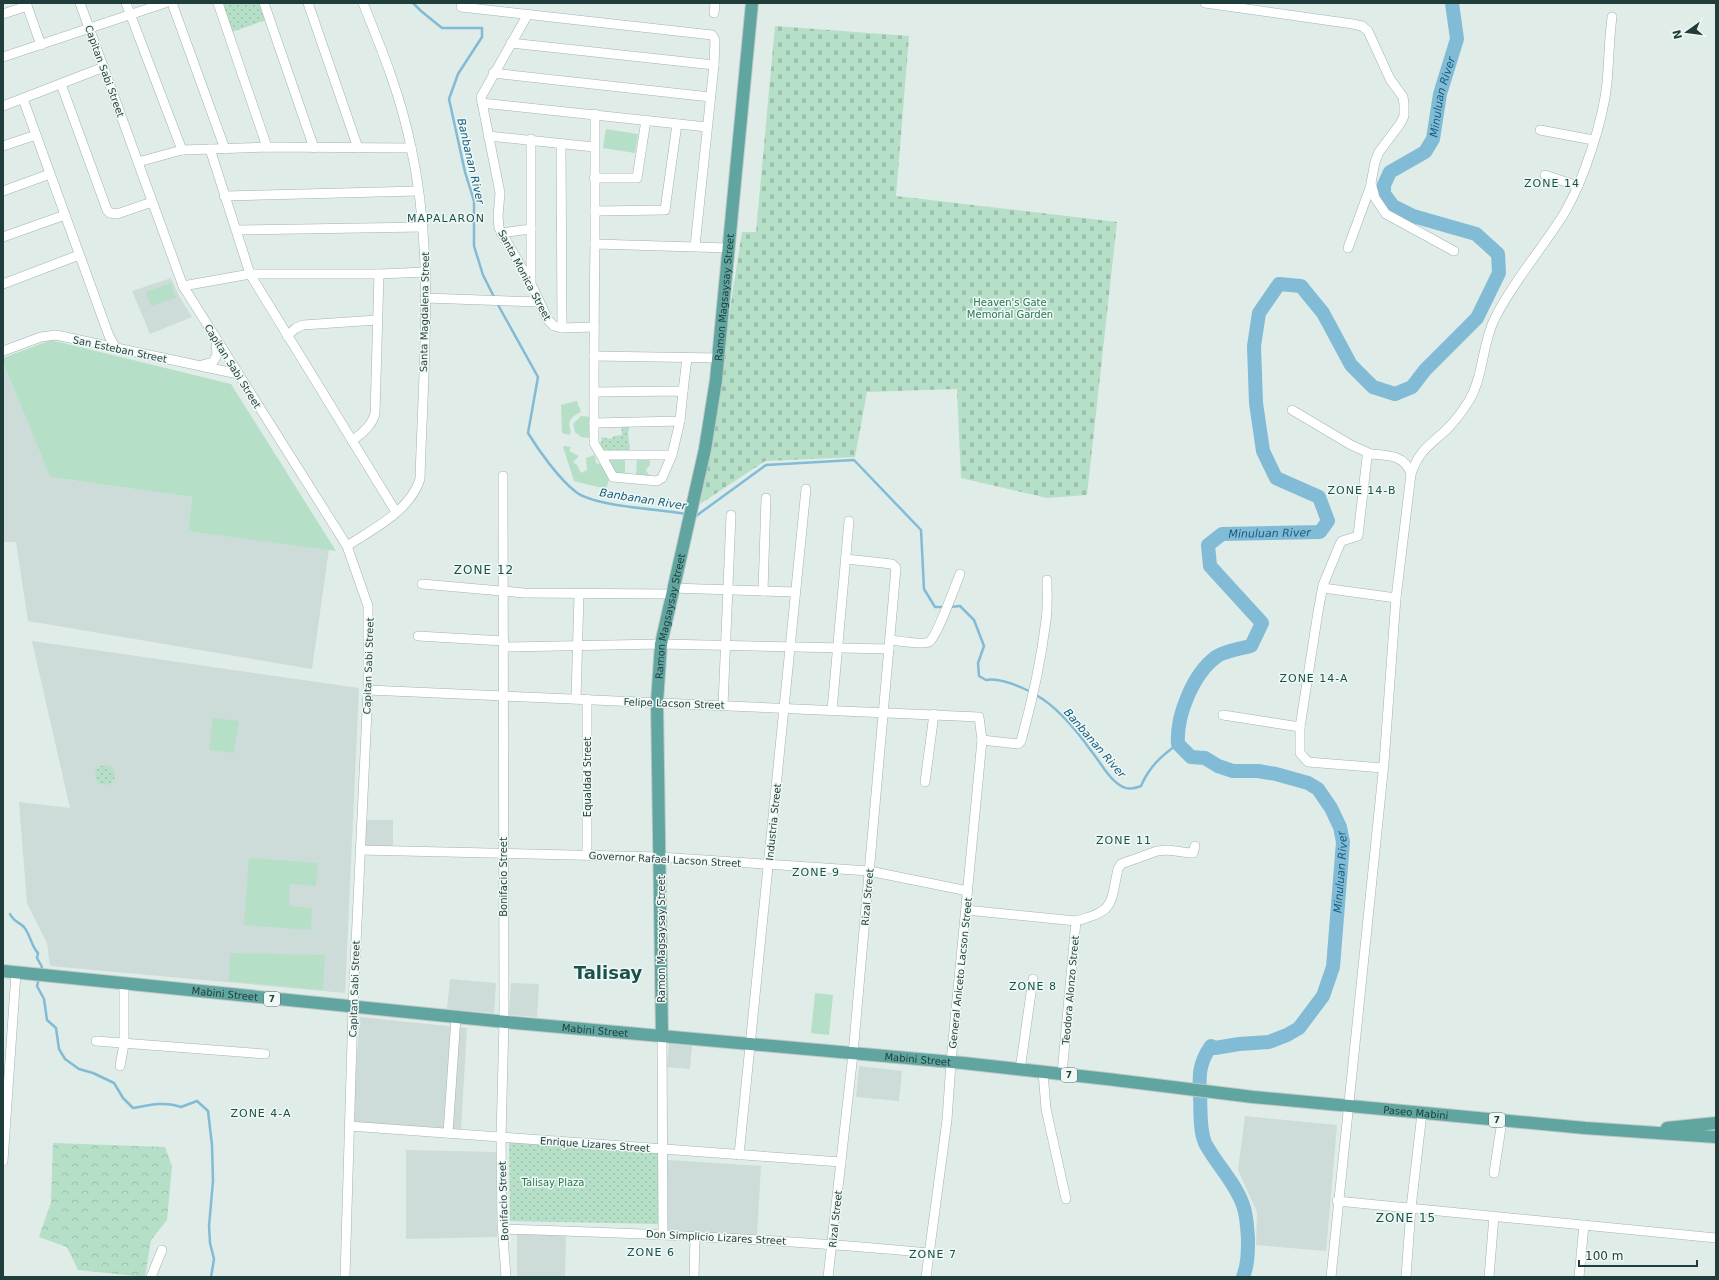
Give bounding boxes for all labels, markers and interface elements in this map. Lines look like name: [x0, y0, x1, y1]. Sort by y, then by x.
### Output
north arrow: [1667, 12, 1707, 52]
street label: Capitan Sabi Street: [83, 24, 126, 119]
text: N: [1670, 28, 1685, 40]
water label: Minuluan River: [1427, 54, 1459, 138]
water label: Banbanan River: [454, 117, 487, 207]
district label: ZONE 14: [1524, 177, 1580, 190]
district label: MAPALARON: [407, 212, 485, 225]
street label: Santa Monica Street: [496, 228, 553, 323]
street label: Ramon Magsaysay Street: [713, 233, 736, 361]
street label: Santa Magdalena Street: [418, 252, 431, 372]
park label: Heaven's Gate Memorial Garden: [967, 297, 1053, 320]
street label: Capitan Sabi Street: [202, 322, 263, 410]
street label: San Esteban Street: [72, 334, 168, 365]
district label: ZONE 14-B: [1328, 484, 1397, 497]
water label: Banbanan River: [599, 486, 689, 513]
water label: Minuluan River: [1228, 526, 1312, 541]
street label: Ramon Magsaysay Street: [654, 552, 687, 679]
district label: ZONE 12: [454, 563, 514, 577]
street label: Capitan Sabi Street: [361, 617, 376, 715]
district label: ZONE 14-A: [1279, 672, 1349, 685]
street label: Felipe Lacson Street: [623, 696, 725, 711]
water label: Banbanan River: [1061, 706, 1129, 782]
street label: Equaldad Street: [582, 737, 593, 817]
street label: Industria Street: [764, 783, 783, 861]
water label: Minuluan River: [1331, 828, 1350, 914]
district label: ZONE 11: [1096, 834, 1152, 847]
street label: Bonifacio Street: [498, 837, 509, 917]
street label: Governor Rafael Lacson Street: [588, 850, 742, 869]
district label: ZONE 9: [792, 866, 840, 879]
street label: Rizal Street: [860, 868, 875, 926]
street label: Ramon Magsaysay Street: [656, 875, 667, 1003]
street label: General Aniceto Lacson Street: [947, 897, 974, 1049]
street label: Teodora Alonzo Street: [1060, 935, 1081, 1046]
street label: Capitan Sabi Street: [347, 940, 362, 1038]
district label: Talisay: [574, 962, 643, 983]
district label: ZONE 8: [1009, 980, 1057, 993]
street label: Mabini Street: [191, 985, 259, 1003]
road number: 7: [264, 992, 280, 1006]
street label: Mabini Street: [561, 1022, 629, 1039]
street label: Mabini Street: [884, 1051, 951, 1068]
road number: 7: [1061, 1068, 1077, 1082]
street label: Paseo Mabini: [1383, 1104, 1449, 1121]
district label: ZONE 4-A: [230, 1107, 292, 1120]
road number: 7: [1489, 1113, 1505, 1127]
street label: Enrique Lizares Street: [540, 1135, 650, 1154]
street label: Bonifacio Street: [497, 1161, 510, 1241]
park label: Talisay Plaza: [521, 1177, 584, 1188]
street label: Rizal Street: [827, 1190, 844, 1248]
district label: ZONE 15: [1376, 1211, 1436, 1225]
street label: Don Simplicio Lizares Street: [646, 1228, 786, 1247]
scale bar: [1579, 1242, 1697, 1268]
district label: ZONE 6: [627, 1246, 675, 1259]
district label: ZONE 7: [909, 1248, 957, 1261]
text: 100 m: [1585, 1249, 1623, 1263]

